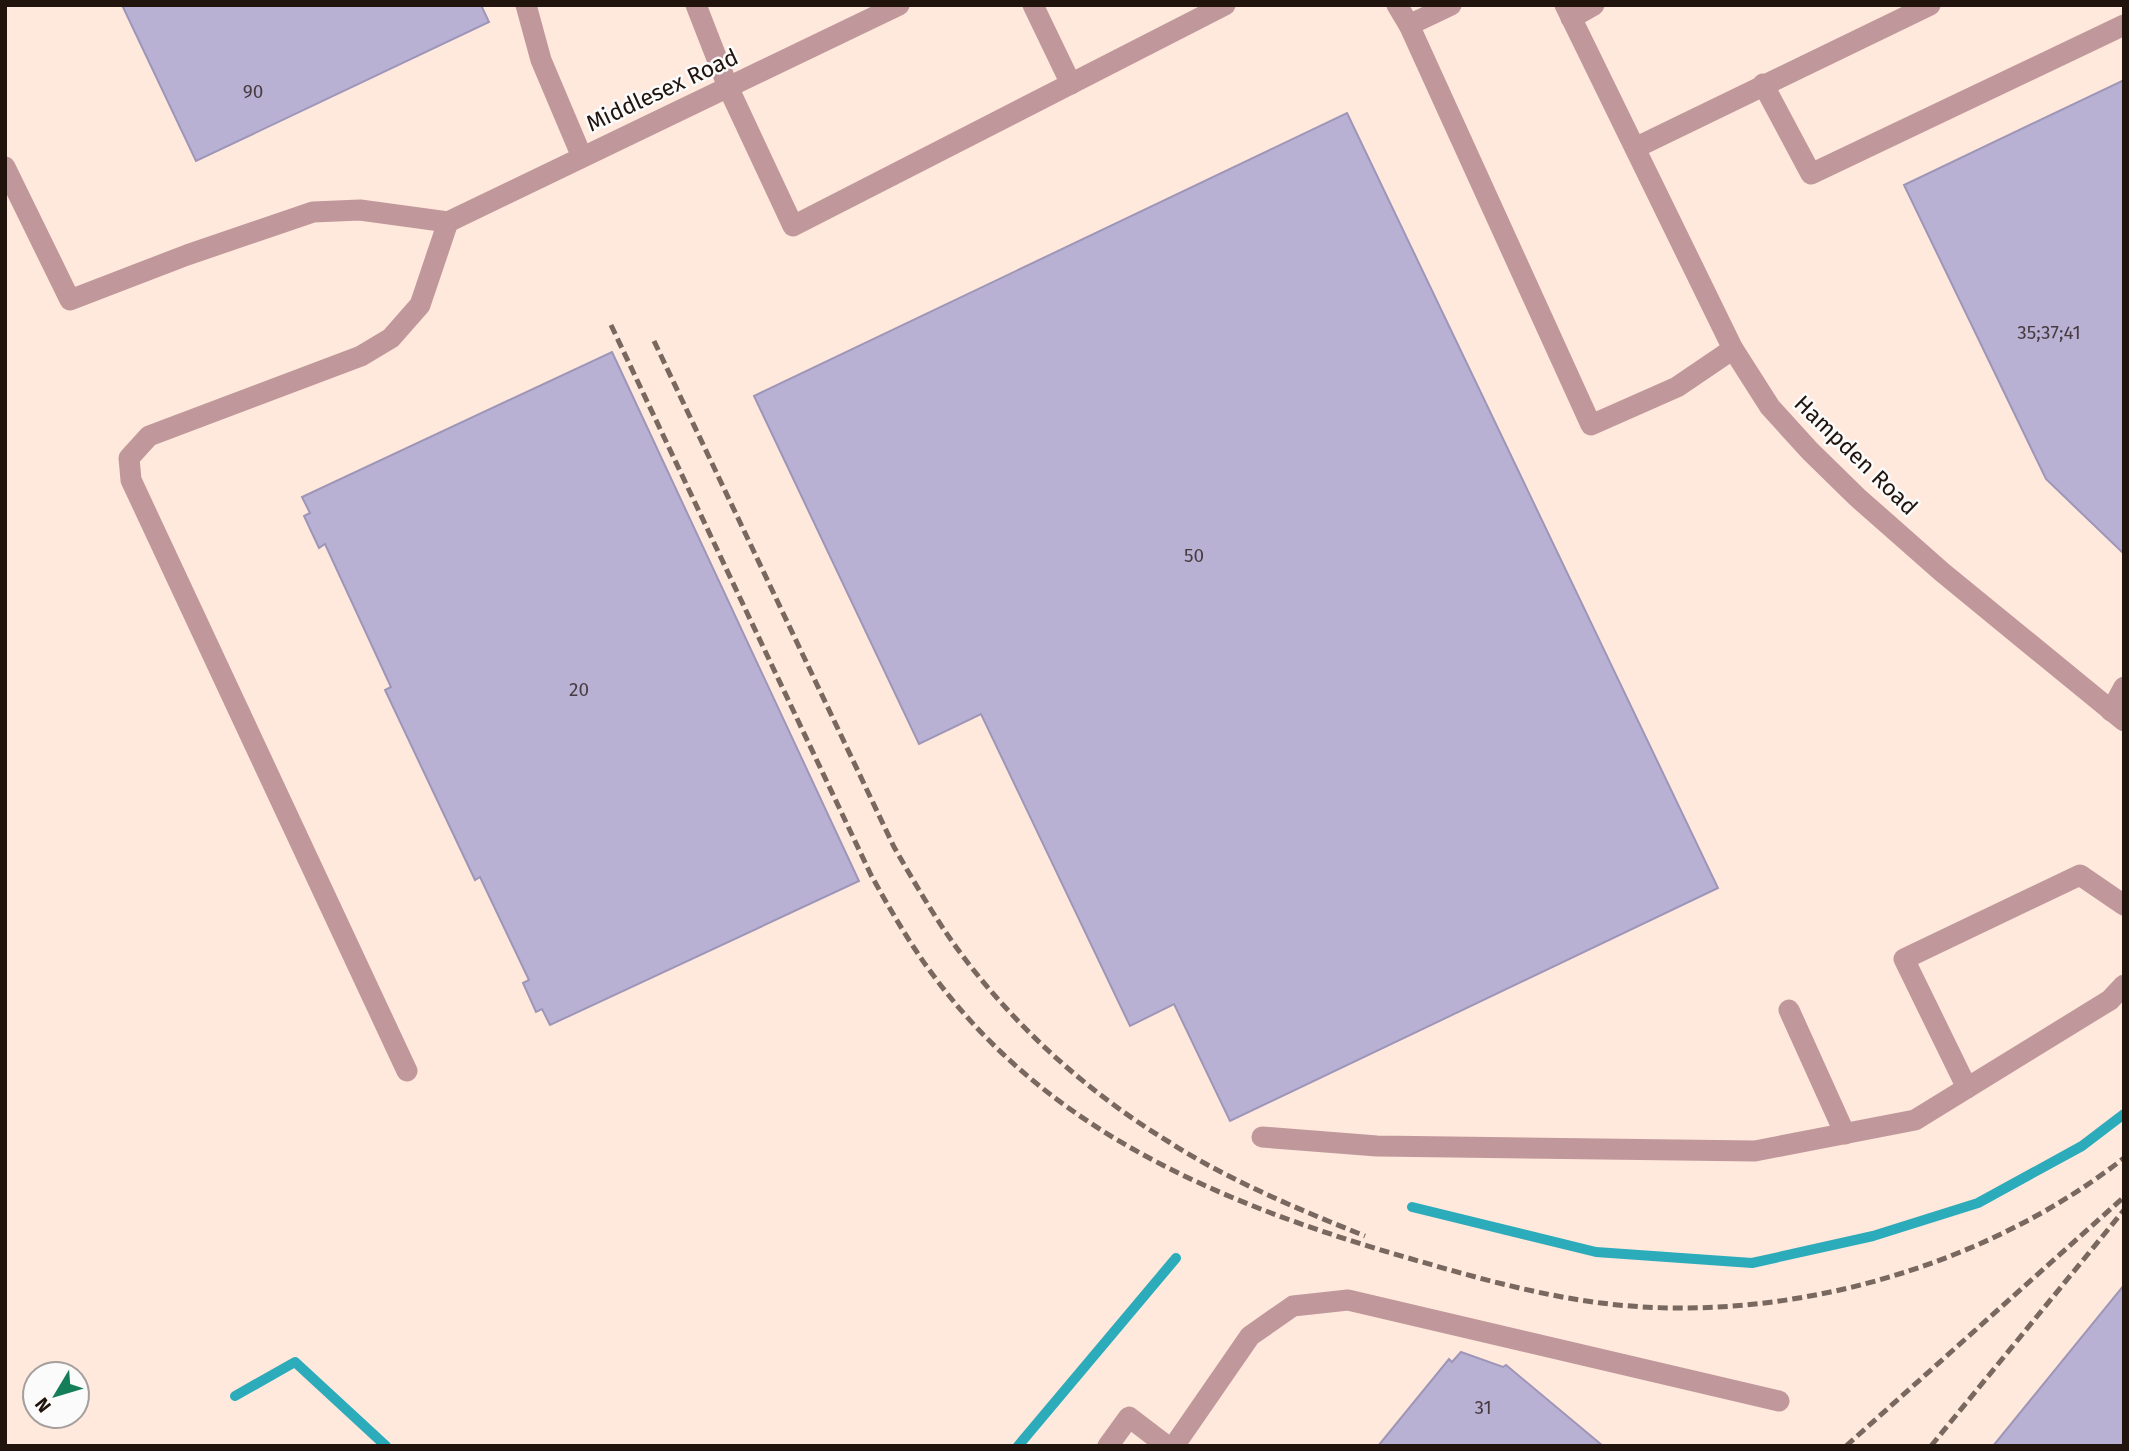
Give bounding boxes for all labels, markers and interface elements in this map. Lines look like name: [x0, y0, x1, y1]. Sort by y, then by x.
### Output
street label: Middlesex Road: [582, 43, 742, 137]
house number: 90: [243, 80, 263, 103]
house number: 35;37;41: [2017, 321, 2081, 344]
street label: Hampden Road: [1789, 389, 1923, 521]
house number: 50: [1184, 544, 1204, 567]
house number: 20: [569, 678, 589, 701]
north arrow: [21, 1360, 91, 1430]
text: N: [30, 1393, 56, 1417]
house number: 31: [1474, 1396, 1492, 1419]

